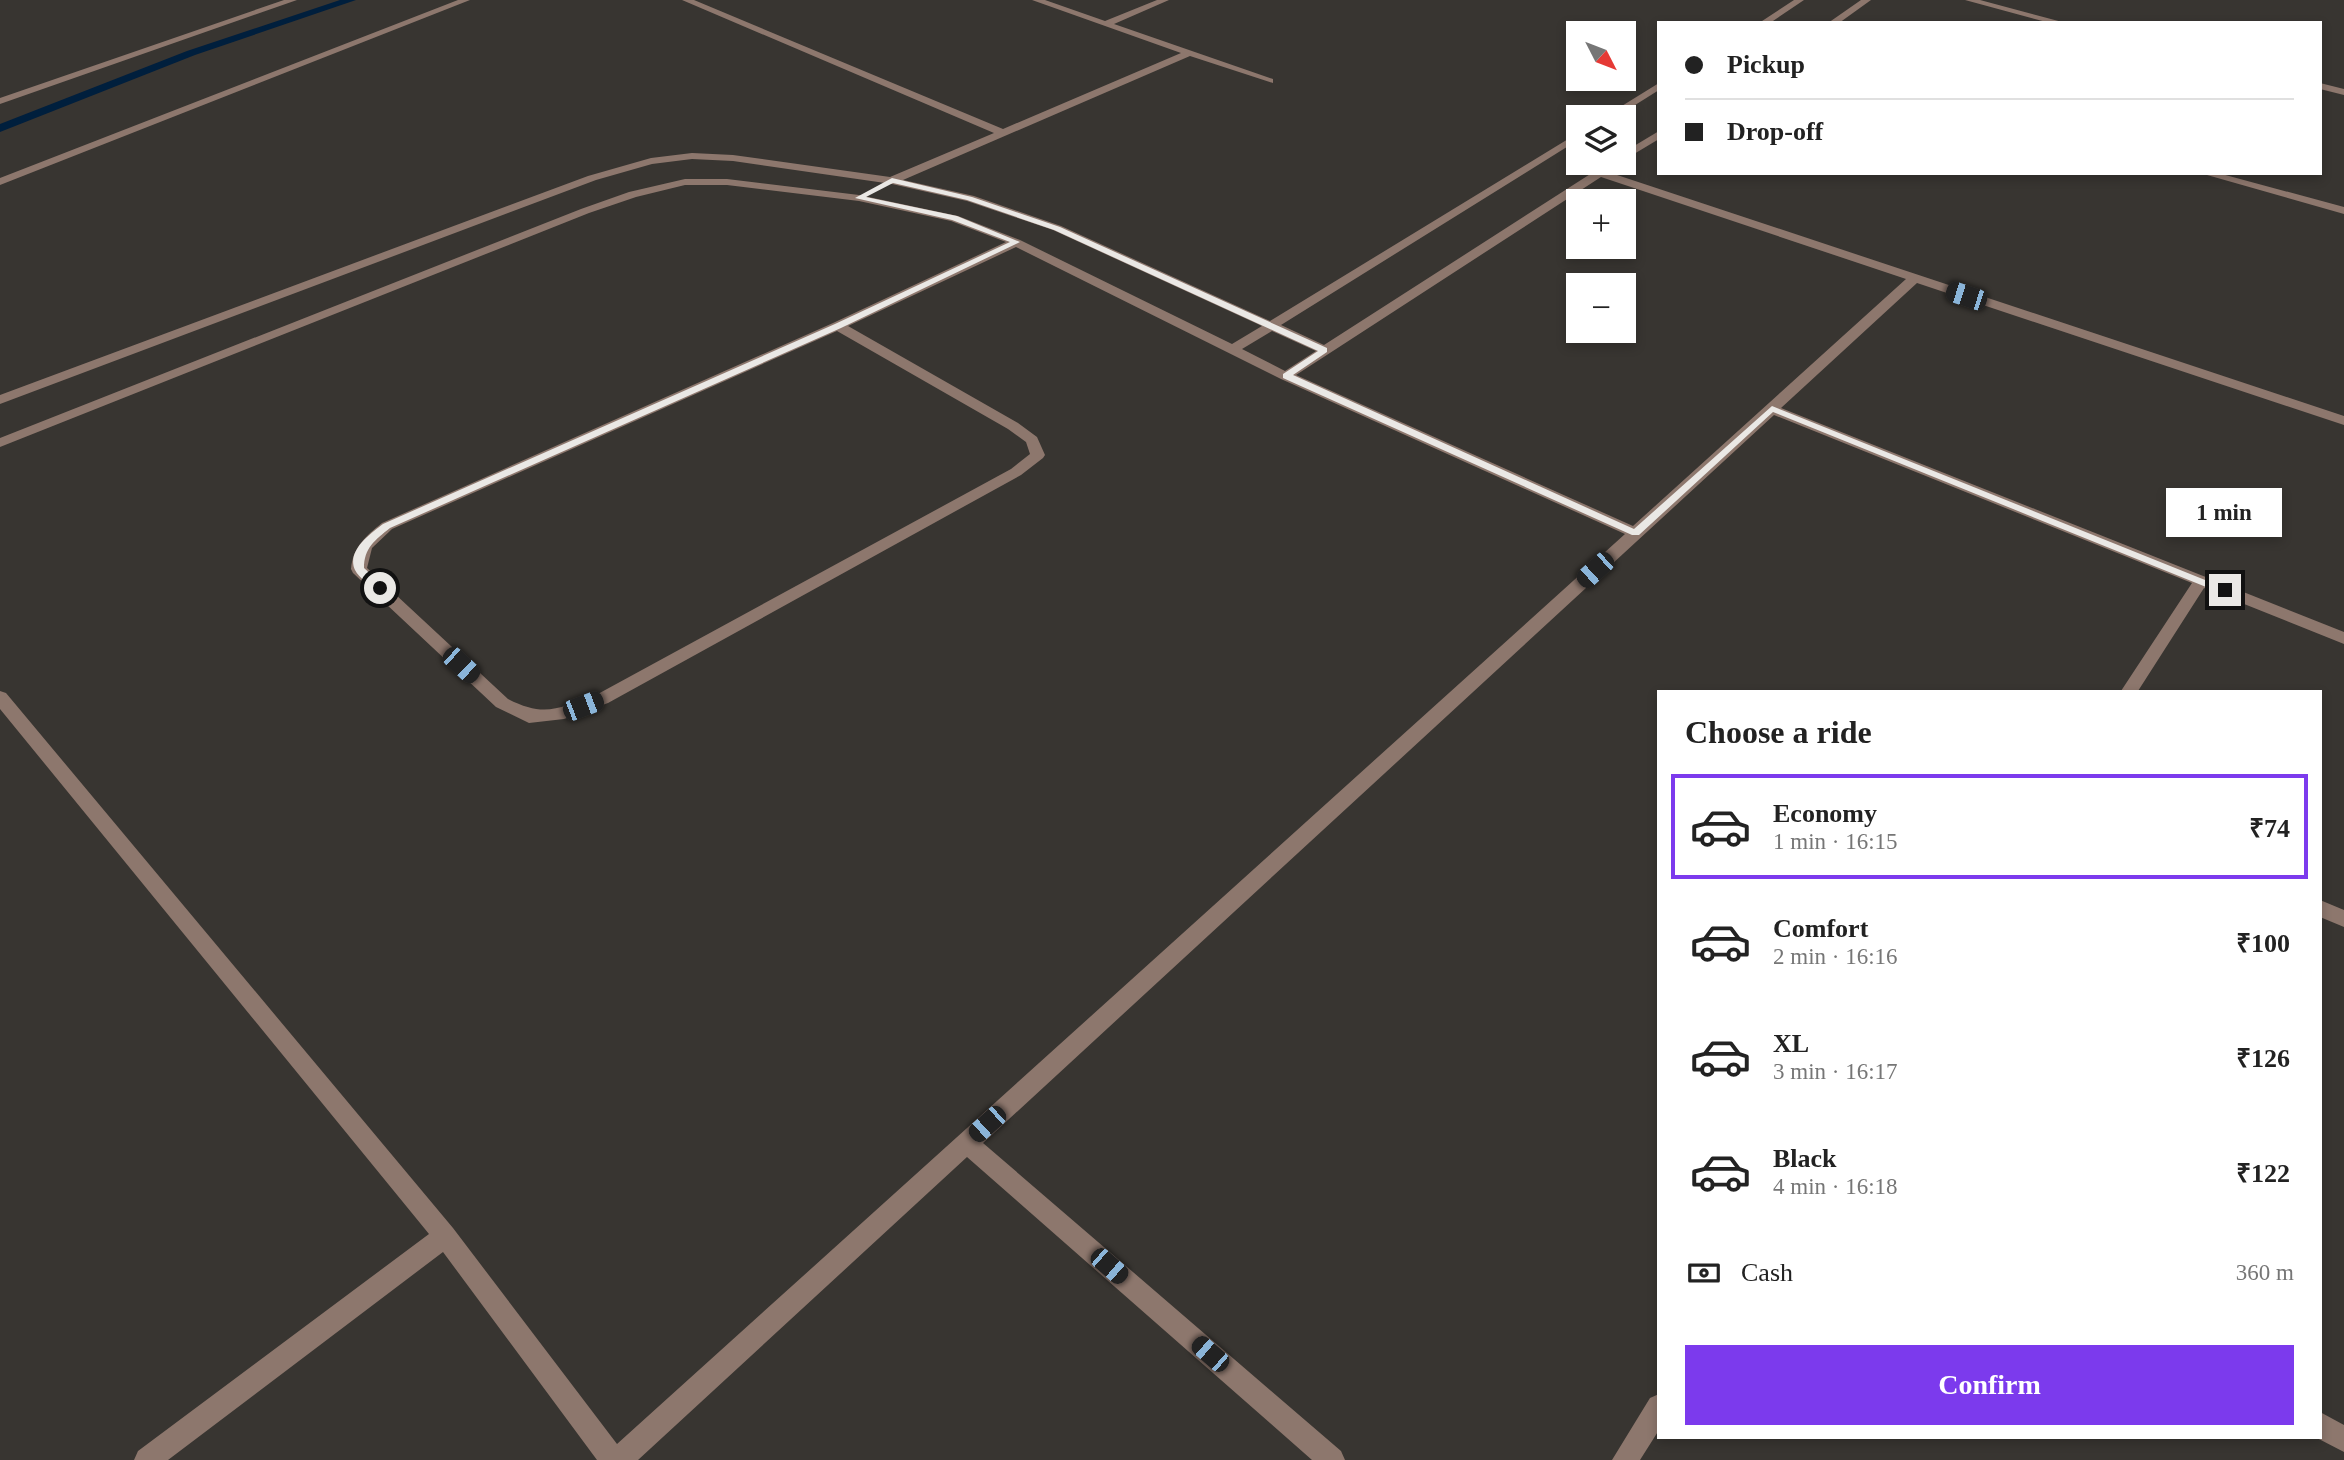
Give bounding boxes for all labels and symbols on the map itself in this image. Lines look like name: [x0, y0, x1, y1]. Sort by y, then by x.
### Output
north arrow: [1566, 21, 1636, 91]
car: [1943, 280, 1990, 312]
callout: 1 min: [2167, 489, 2283, 538]
car: [1573, 548, 1618, 592]
route start: [364, 572, 396, 604]
route end: [2209, 574, 2241, 606]
car: [439, 643, 484, 687]
car: [560, 689, 607, 723]
car: [965, 1102, 1010, 1146]
car: [1087, 1244, 1132, 1288]
car: [1188, 1332, 1233, 1376]

